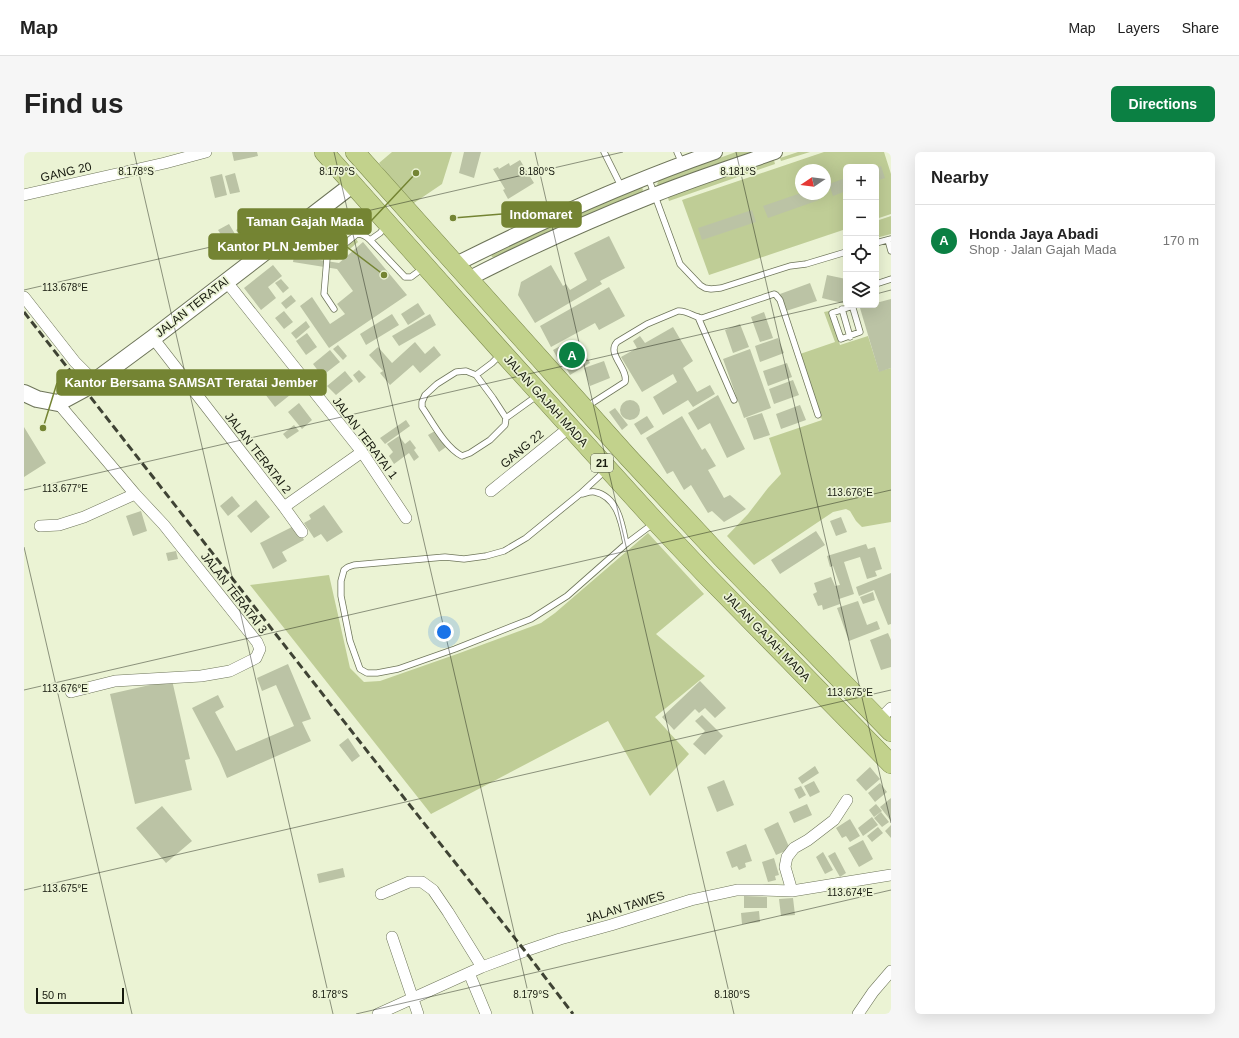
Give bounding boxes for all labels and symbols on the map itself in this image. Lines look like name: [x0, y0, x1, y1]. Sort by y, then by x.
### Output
street label: GANG 20: [39, 159, 93, 185]
north arrow: [795, 164, 831, 200]
text: 8.178°S: [118, 166, 154, 177]
text: 8.179°S: [319, 166, 355, 177]
text: 8.180°S: [519, 166, 555, 177]
text: 8.181°S: [720, 166, 756, 177]
callout: Indomaret: [502, 202, 581, 227]
text: Indomaret: [510, 207, 573, 222]
callout: Taman Gajah Mada: [238, 209, 371, 234]
text: Taman Gajah Mada: [246, 214, 365, 229]
callout: Kantor PLN Jember: [209, 234, 347, 259]
text: Kantor PLN Jember: [217, 239, 339, 254]
street label: JALAN TERATAI: [152, 274, 232, 340]
text: 113.678°E: [42, 282, 88, 293]
pin: A: [559, 340, 585, 370]
street label: JALAN GAJAH MADA: [501, 352, 591, 450]
callout: Kantor Bersama SAMSAT Teratai Jember: [57, 370, 326, 395]
text: Kantor Bersama SAMSAT Teratai Jember: [64, 375, 318, 390]
street label: JALAN TERATAI 1: [330, 394, 401, 482]
street label: JALAN TERATAI 2: [222, 410, 294, 497]
street label: GANG 22: [498, 427, 547, 471]
road number: 21: [591, 454, 613, 472]
text: 113.677°E: [42, 483, 88, 494]
text: 113.676°E: [827, 487, 873, 498]
street label: JALAN TERATAI 3: [198, 550, 270, 637]
street label: JALAN GAJAH MADA: [721, 589, 813, 685]
your location: [434, 622, 454, 642]
text: 113.676°E: [42, 683, 88, 694]
text: 113.675°E: [827, 687, 873, 698]
text: 113.675°E: [42, 883, 88, 894]
text: 113.674°E: [827, 887, 873, 898]
street label: JALAN TAWES: [584, 888, 666, 926]
scale bar: [36, 986, 124, 1005]
text: 8.178°S: [312, 989, 348, 1000]
text: 8.179°S: [513, 989, 549, 1000]
text: 8.180°S: [714, 989, 750, 1000]

